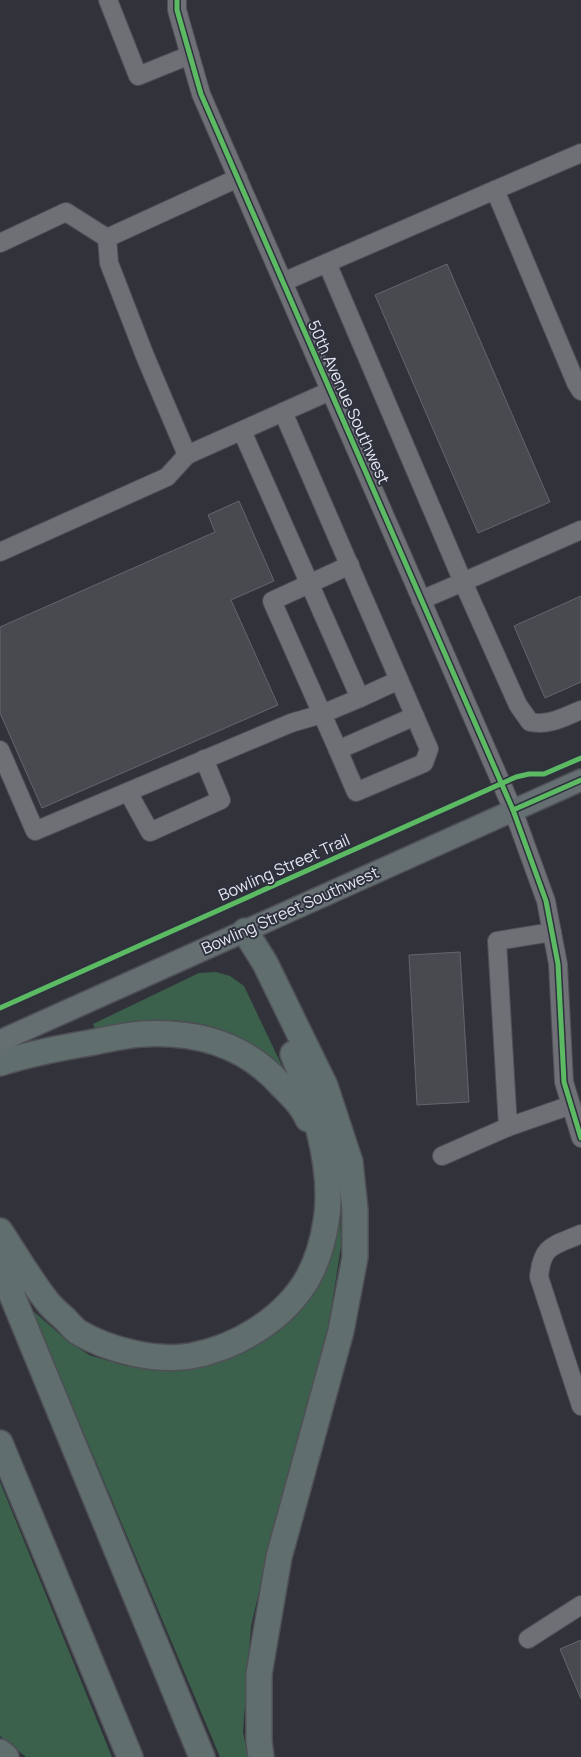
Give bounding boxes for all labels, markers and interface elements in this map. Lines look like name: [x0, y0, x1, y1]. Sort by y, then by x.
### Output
street label: 50th Avenue Southwest: [303, 317, 395, 487]
street label: Bowling Street Trail: [215, 828, 353, 906]
street label: Bowling Street Southwest: [198, 861, 382, 959]

